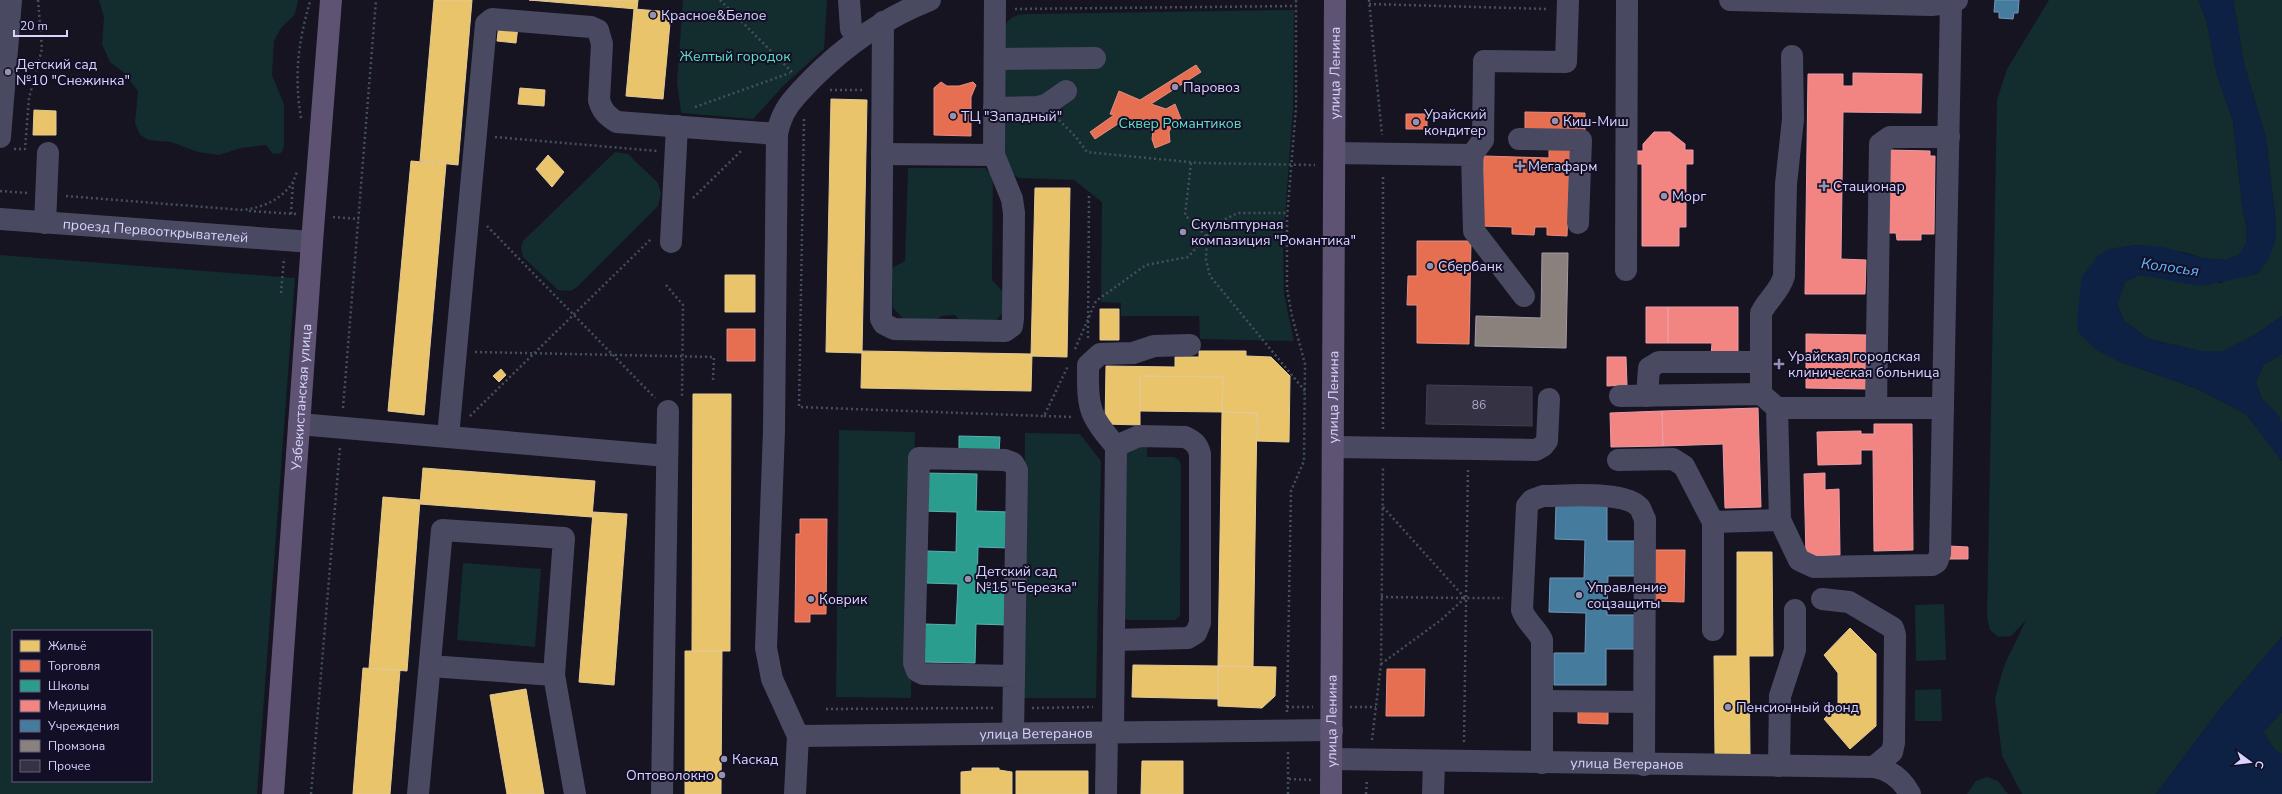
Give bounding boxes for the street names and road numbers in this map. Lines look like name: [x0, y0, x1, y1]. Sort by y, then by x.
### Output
street label: улица Ленина: [1325, 27, 1344, 119]
street label: проезд Первооткрывателей: [62, 214, 249, 247]
street label: Узбекистанская улица: [286, 323, 316, 472]
street label: улица Ленина: [1323, 351, 1343, 443]
street label: улица Ленина: [1322, 675, 1341, 767]
street label: улица Ветеранов: [979, 723, 1093, 743]
street label: улица Ветеранов: [1570, 753, 1684, 774]

